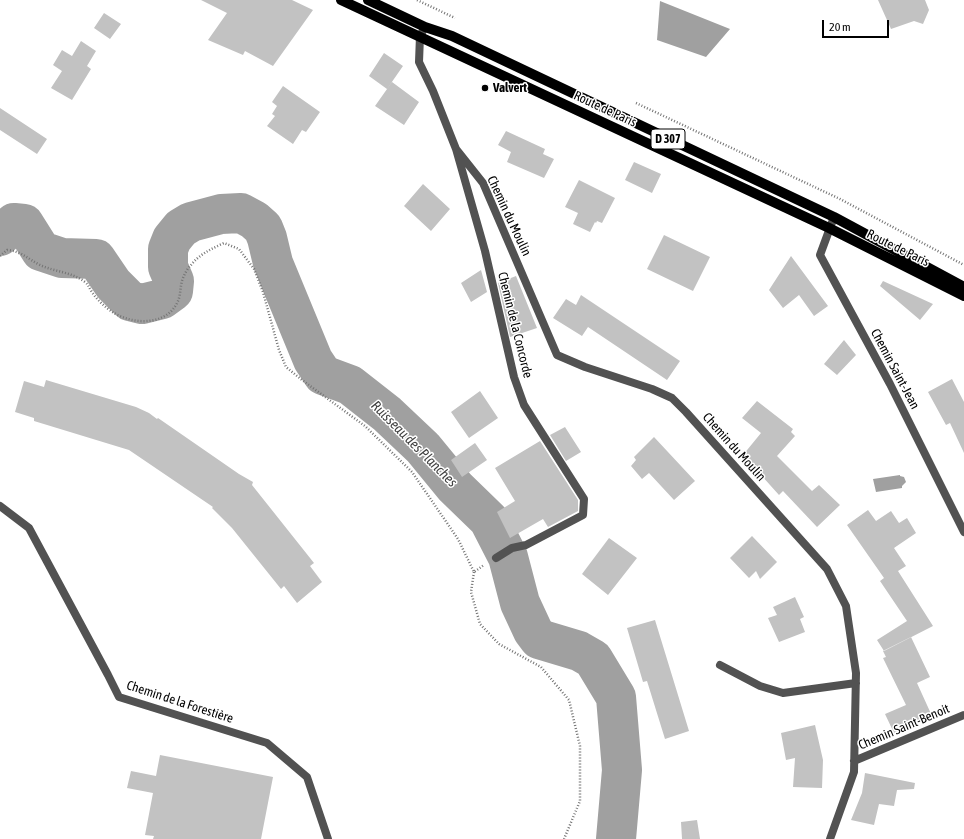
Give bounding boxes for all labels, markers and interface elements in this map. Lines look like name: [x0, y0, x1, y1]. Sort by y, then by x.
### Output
scale bar: [824, 12, 891, 38]
text: 20 m: [829, 20, 851, 34]
place label: Valvert: [493, 80, 527, 96]
marker: Valvert: [480, 83, 490, 93]
street label: Route de Paris: [571, 88, 639, 130]
road number: D 307: [651, 129, 685, 149]
street label: Chemin du Moulin: [484, 173, 534, 259]
street label: Route de Paris: [864, 226, 932, 270]
street label: Chemin de la Concorde: [494, 270, 536, 380]
street label: Chemin Saint-Jean: [867, 326, 923, 412]
water label: Ruisseau des Planches: [367, 397, 461, 491]
street label: Chemin du Moulin: [699, 410, 769, 484]
street label: Chemin de la Forestière: [125, 677, 235, 727]
street label: Chemin Saint-Benoit: [856, 701, 952, 753]

